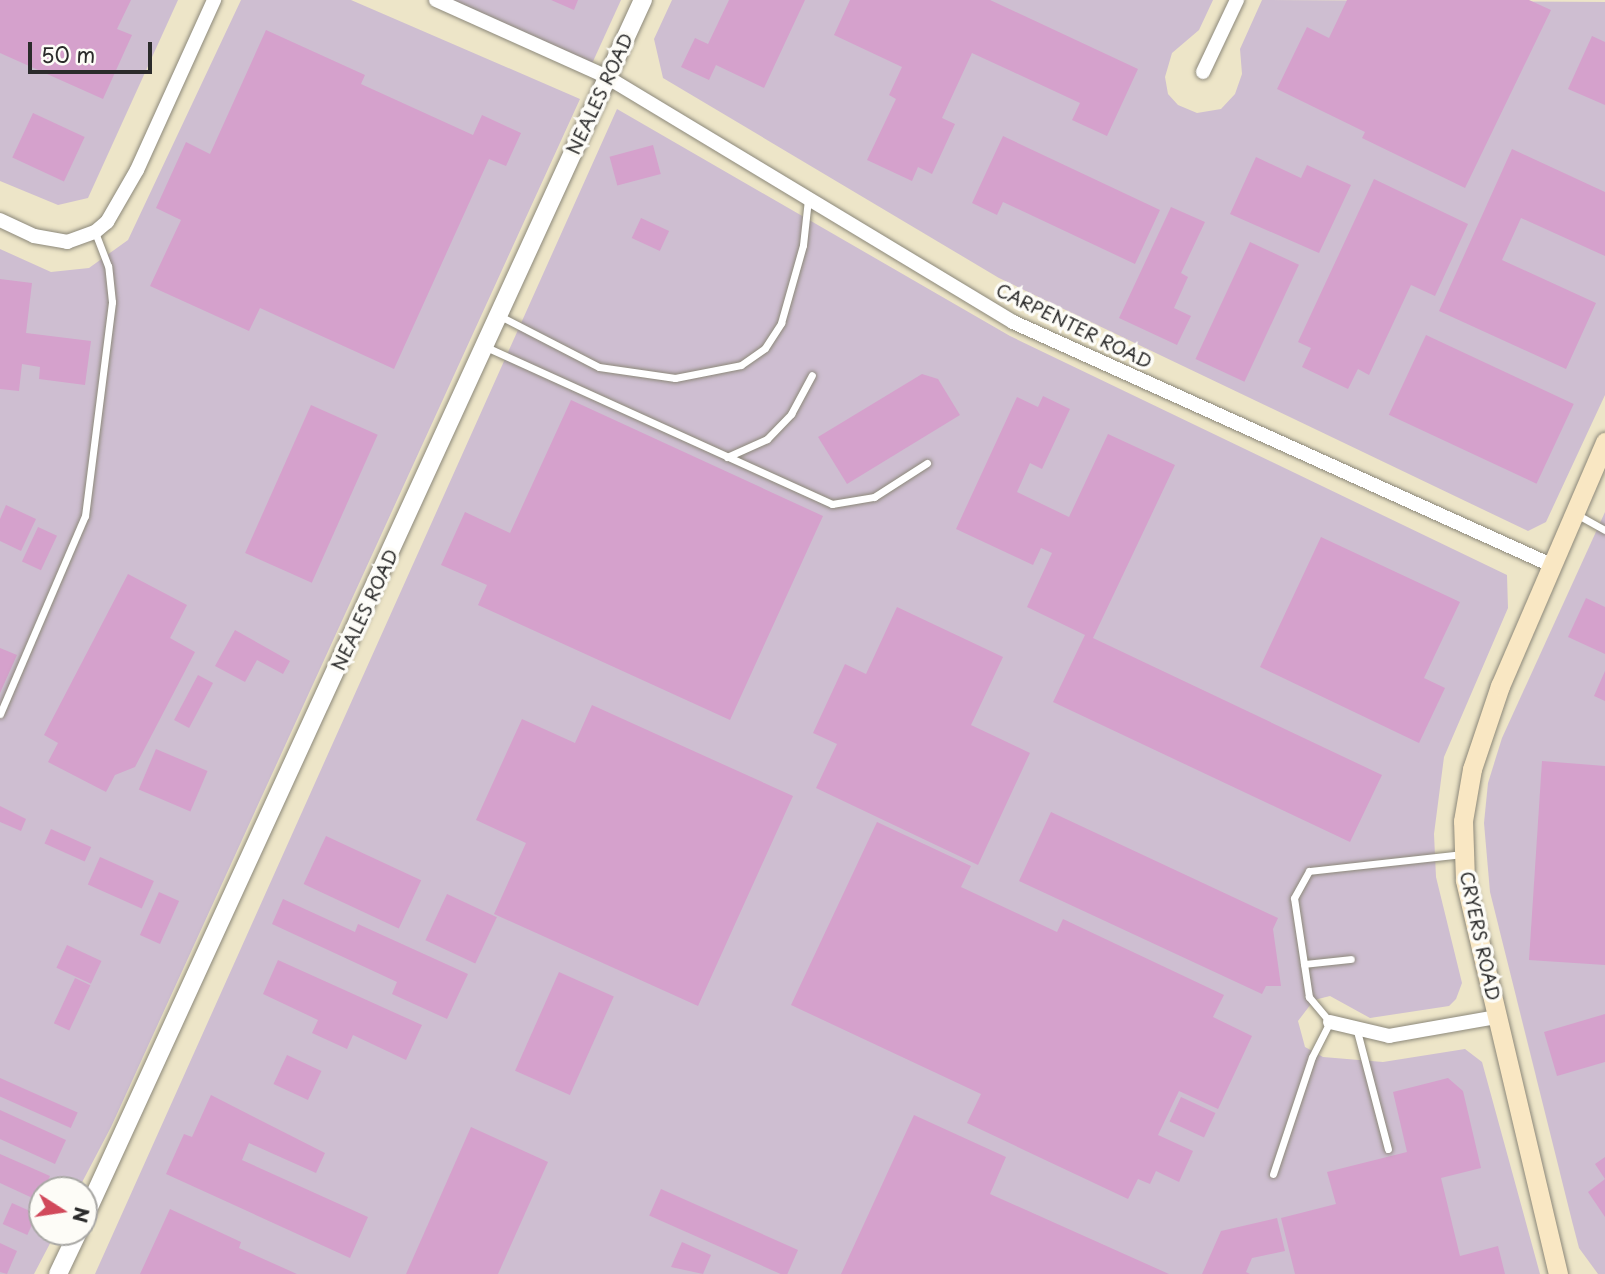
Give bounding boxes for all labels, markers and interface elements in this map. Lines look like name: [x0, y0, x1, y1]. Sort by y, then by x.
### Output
scale bar: [32, 28, 156, 72]
street label: NEALES ROAD: [562, 29, 638, 159]
text: 50 m: [41, 38, 95, 70]
street label: CARPENTER ROAD: [991, 278, 1157, 374]
street label: NEALES ROAD: [327, 545, 403, 675]
street label: CRYERS ROAD: [1456, 869, 1504, 1003]
north arrow: [28, 1176, 98, 1246]
text: N: [66, 1205, 97, 1225]

